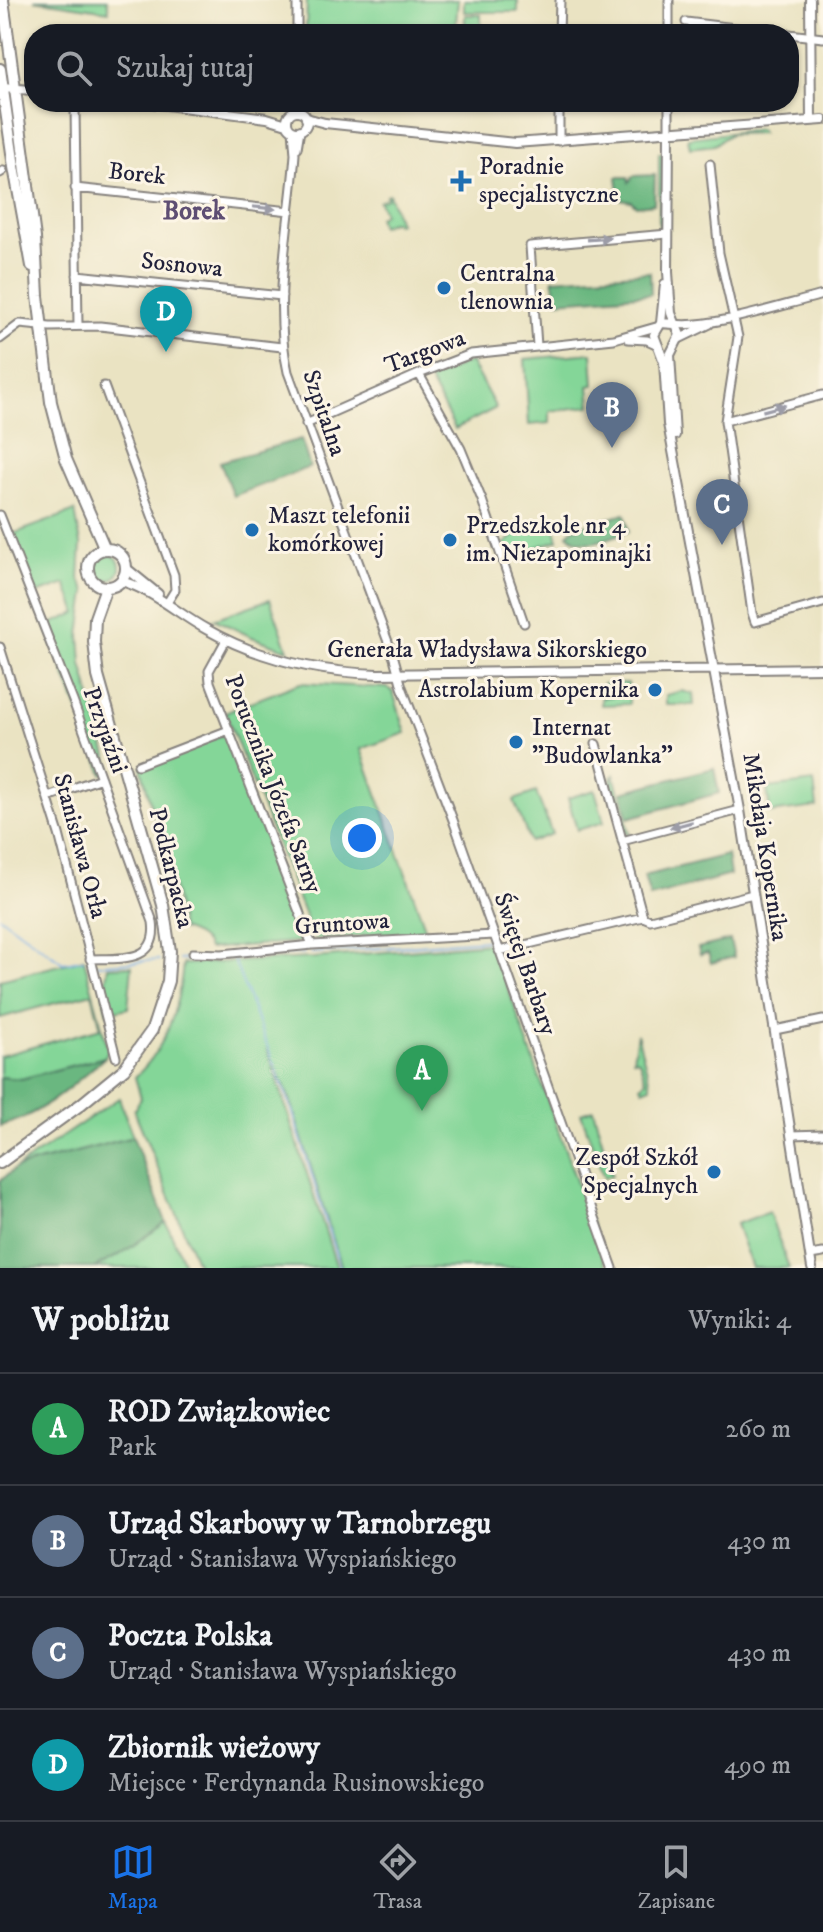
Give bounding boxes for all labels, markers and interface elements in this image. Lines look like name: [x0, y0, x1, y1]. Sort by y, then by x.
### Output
search box: [24, 24, 799, 112]
icon: search: [52, 46, 96, 90]
text: Szukaj tutaj: [116, 50, 254, 87]
place label: Poradnie specjalistyczne: [479, 152, 619, 210]
street label: Borek: [107, 156, 167, 192]
marker: Poradnie specjalistyczne: [450, 170, 472, 192]
district label: Borek: [163, 195, 226, 228]
one-way arrow: [252, 202, 277, 215]
one-way arrow: [587, 232, 612, 245]
street label: Sosnowa: [140, 246, 225, 284]
place label: Centralna tlenownia: [460, 259, 556, 317]
marker: Centralna tlenownia: [435, 279, 453, 297]
pin: D: [140, 286, 192, 352]
street label: Targowa: [380, 323, 470, 381]
street label: Szpitalna: [295, 366, 353, 461]
pin: B: [586, 382, 638, 448]
one-way arrow: [762, 402, 787, 414]
pin: C: [696, 479, 748, 545]
place label: Maszt telefonii komórkowej: [268, 501, 410, 559]
place label: Przedszkole nr 4 im. Niezapominajki: [466, 511, 651, 569]
marker: Maszt telefonii komórkowej: [243, 521, 261, 539]
marker: Przedszkole nr 4 im. Niezapominajki: [441, 531, 459, 549]
street label: Generała Władysława Sikorskiego: [327, 635, 647, 665]
street label: Porucznika Józefa Sarny: [217, 670, 329, 898]
place label: Astrolabium Kopernika: [418, 675, 640, 705]
marker: Astrolabium Kopernika: [646, 681, 664, 699]
street label: Przyjaźni: [76, 683, 134, 777]
place label: Internat "Budowlanka": [532, 713, 673, 771]
marker: Internat "Budowlanka": [507, 733, 525, 751]
street label: Mikołaja Kopernika: [735, 751, 795, 944]
street label: Stanisława Orła: [46, 770, 114, 922]
street label: Podkarpacka: [142, 805, 201, 932]
your location: [342, 818, 382, 858]
one-way arrow: [668, 819, 692, 832]
street label: Świętej Barbary: [487, 889, 564, 1040]
street label: Gruntowa: [294, 906, 391, 942]
pin: A: [396, 1045, 448, 1111]
place label: Zespół Szkół Specjalnych: [575, 1143, 699, 1201]
marker: Zespół Szkół Specjalnych: [705, 1163, 723, 1181]
text: W pobliżu: [32, 1299, 170, 1341]
text: Wyniki: 4: [688, 1304, 791, 1337]
text: ROD Związkowiec: [108, 1394, 330, 1431]
text: A: [50, 1413, 66, 1446]
text: 260 m: [726, 1413, 791, 1446]
text: Park: [108, 1431, 157, 1464]
text: Urząd Skarbowy w Tarnobrzegu: [108, 1506, 491, 1543]
text: B: [50, 1525, 66, 1558]
text: 430 m: [727, 1525, 791, 1558]
text: Urząd · Stanisława Wyspiańskiego: [108, 1543, 457, 1576]
text: Poczta Polska: [108, 1618, 272, 1655]
text: C: [49, 1637, 67, 1670]
text: 430 m: [727, 1637, 791, 1670]
text: Urząd · Stanisława Wyspiańskiego: [108, 1655, 457, 1688]
text: Zbiornik wieżowy: [108, 1730, 320, 1767]
text: D: [48, 1749, 68, 1782]
text: 490 m: [724, 1749, 791, 1782]
text: Miejsce · Ferdynanda Rusinowskiego: [108, 1767, 484, 1800]
tab: Mapa: [108, 1840, 158, 1915]
tab: Trasa: [373, 1840, 422, 1915]
tab: Zapisane: [638, 1840, 715, 1915]

